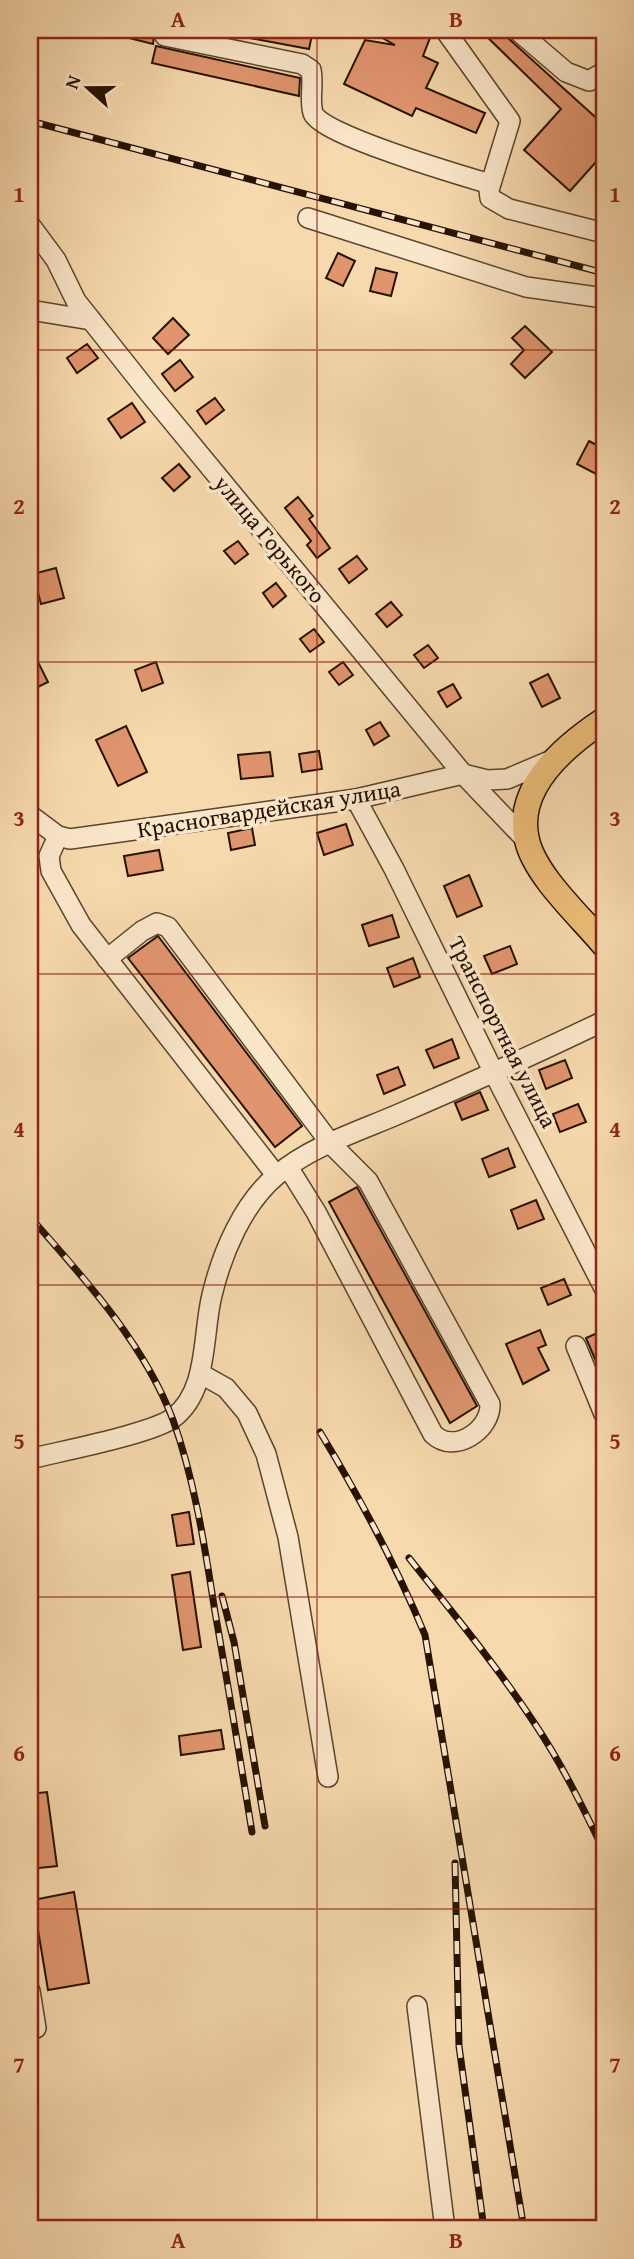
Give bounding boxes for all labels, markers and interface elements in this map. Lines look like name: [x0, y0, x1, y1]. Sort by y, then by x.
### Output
text: A: [171, 2, 186, 35]
text: B: [449, 2, 463, 35]
north arrow: [52, 52, 122, 122]
text: N: [57, 71, 88, 93]
text: 1: [13, 177, 25, 210]
text: 1: [609, 177, 621, 210]
street label: улица Горького: [206, 467, 334, 610]
text: 2: [13, 489, 25, 522]
text: 2: [609, 489, 621, 522]
street label: Красногвардейская улица: [135, 771, 403, 846]
text: 3: [13, 801, 25, 834]
text: 3: [609, 801, 621, 834]
street label: Транспортная улица: [441, 930, 566, 1133]
text: 4: [13, 1112, 25, 1145]
text: 4: [609, 1112, 621, 1145]
text: 5: [13, 1424, 25, 1457]
text: 5: [609, 1424, 621, 1457]
text: 6: [13, 1736, 25, 1769]
text: 6: [609, 1736, 621, 1769]
text: 7: [13, 2048, 25, 2081]
text: 7: [609, 2048, 621, 2081]
text: A: [171, 2223, 186, 2256]
text: B: [449, 2223, 463, 2256]

